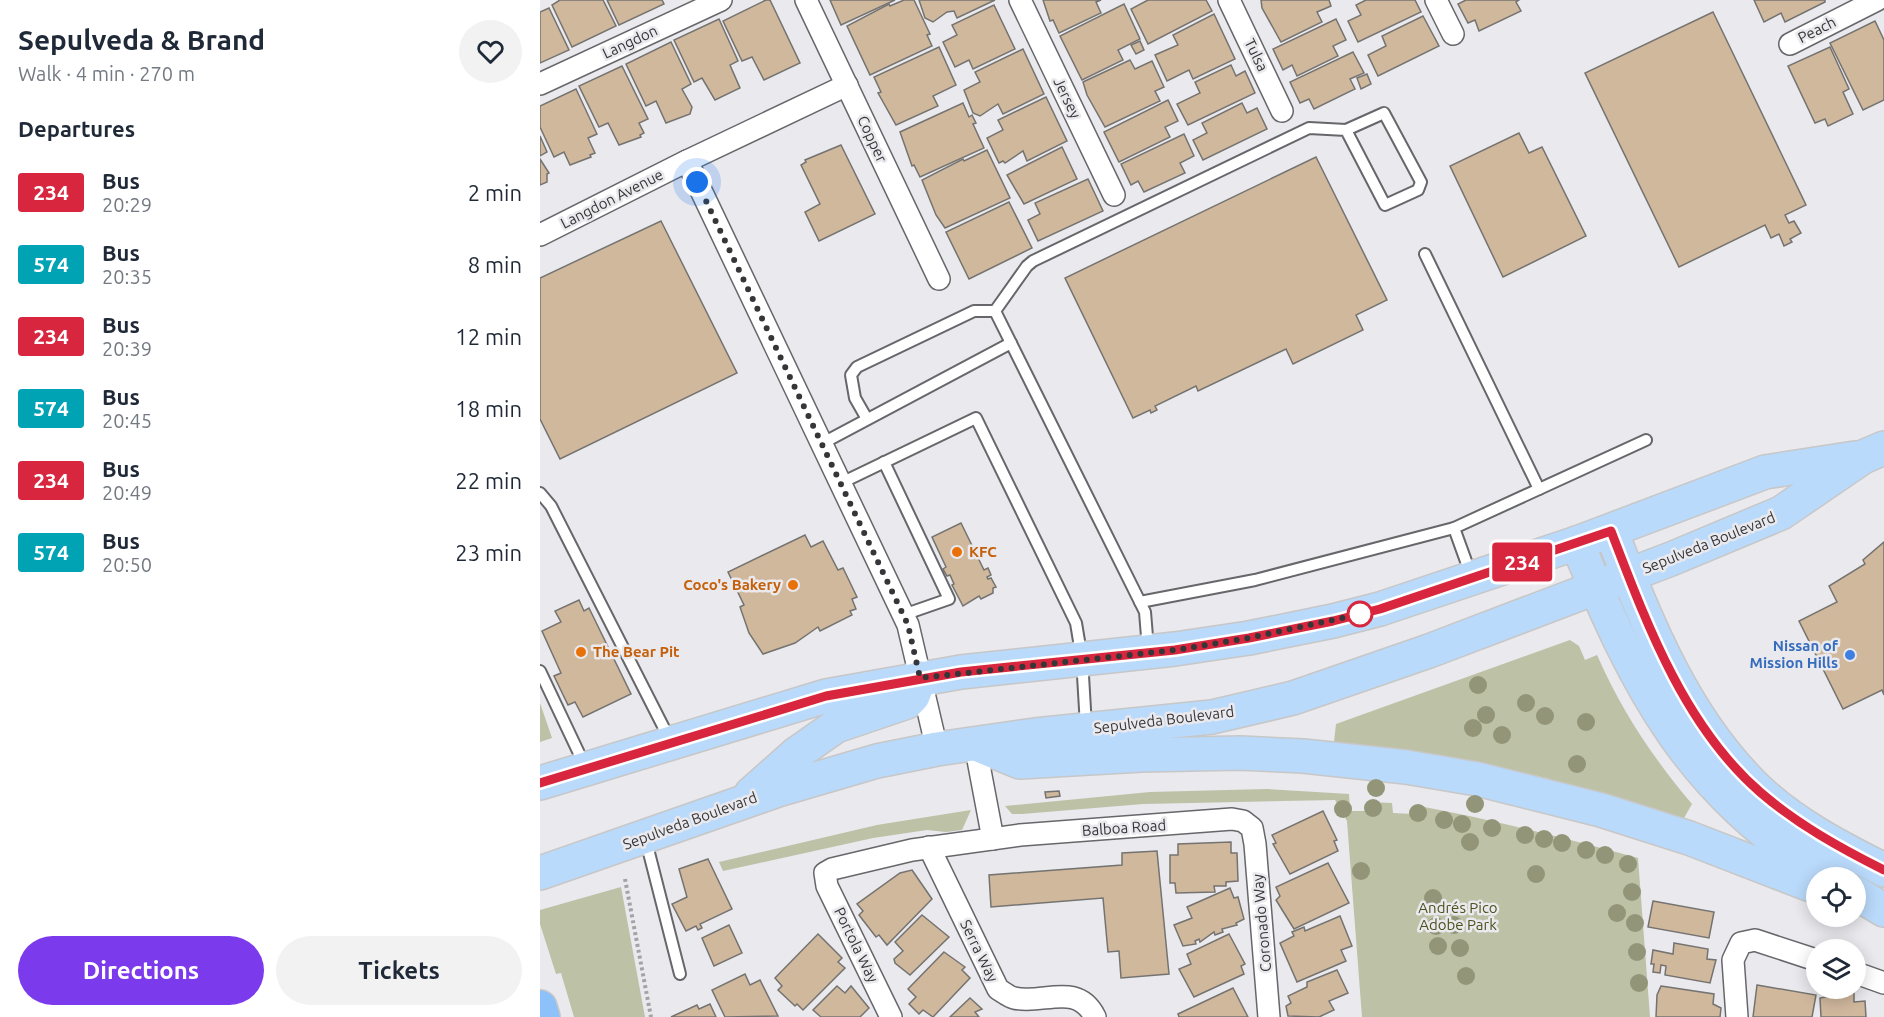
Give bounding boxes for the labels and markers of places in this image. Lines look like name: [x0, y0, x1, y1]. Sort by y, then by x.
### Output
place label: KFC: [969, 543, 997, 560]
marker: KFC: [950, 545, 964, 559]
place label: Coco's Bakery: [683, 576, 781, 593]
marker: Coco's Bakery: [786, 578, 800, 592]
unlabelled marker: [1347, 601, 1373, 627]
place label: Nissan of Mission Hills: [1750, 637, 1839, 671]
place label: The Bear Pit: [593, 643, 680, 660]
marker: The Bear Pit: [574, 645, 588, 659]
marker: Nissan of Mission Hills: [1843, 648, 1857, 662]

